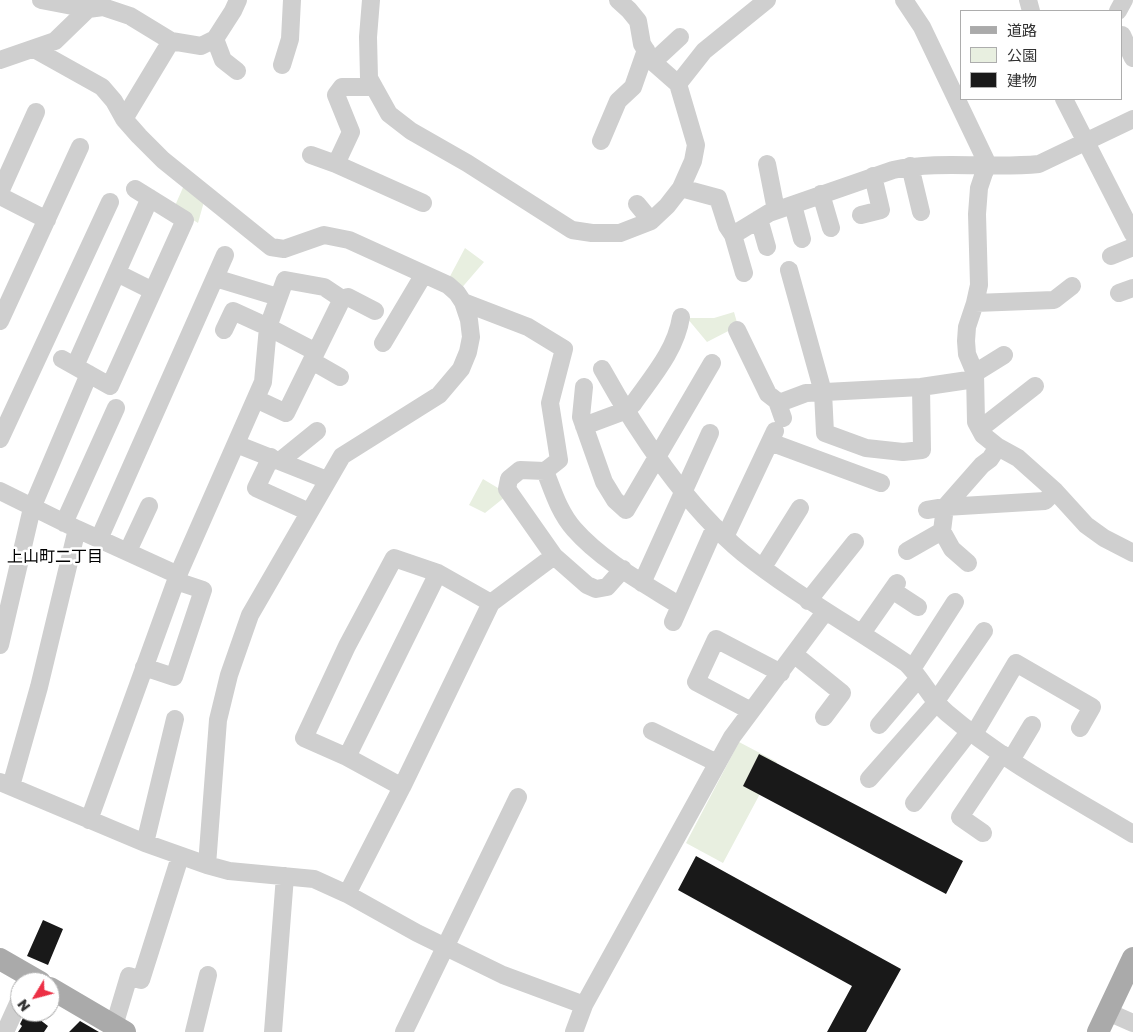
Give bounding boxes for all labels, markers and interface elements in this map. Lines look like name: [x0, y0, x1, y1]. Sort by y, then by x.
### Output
legend: [960, 10, 1123, 100]
text: 道路: [1007, 21, 1037, 39]
text: 公園: [1007, 46, 1037, 64]
text: 建物: [1007, 71, 1037, 89]
district label: 上山町二丁目: [7, 547, 103, 567]
north arrow: [10, 972, 60, 1022]
text: N: [13, 996, 33, 1015]

